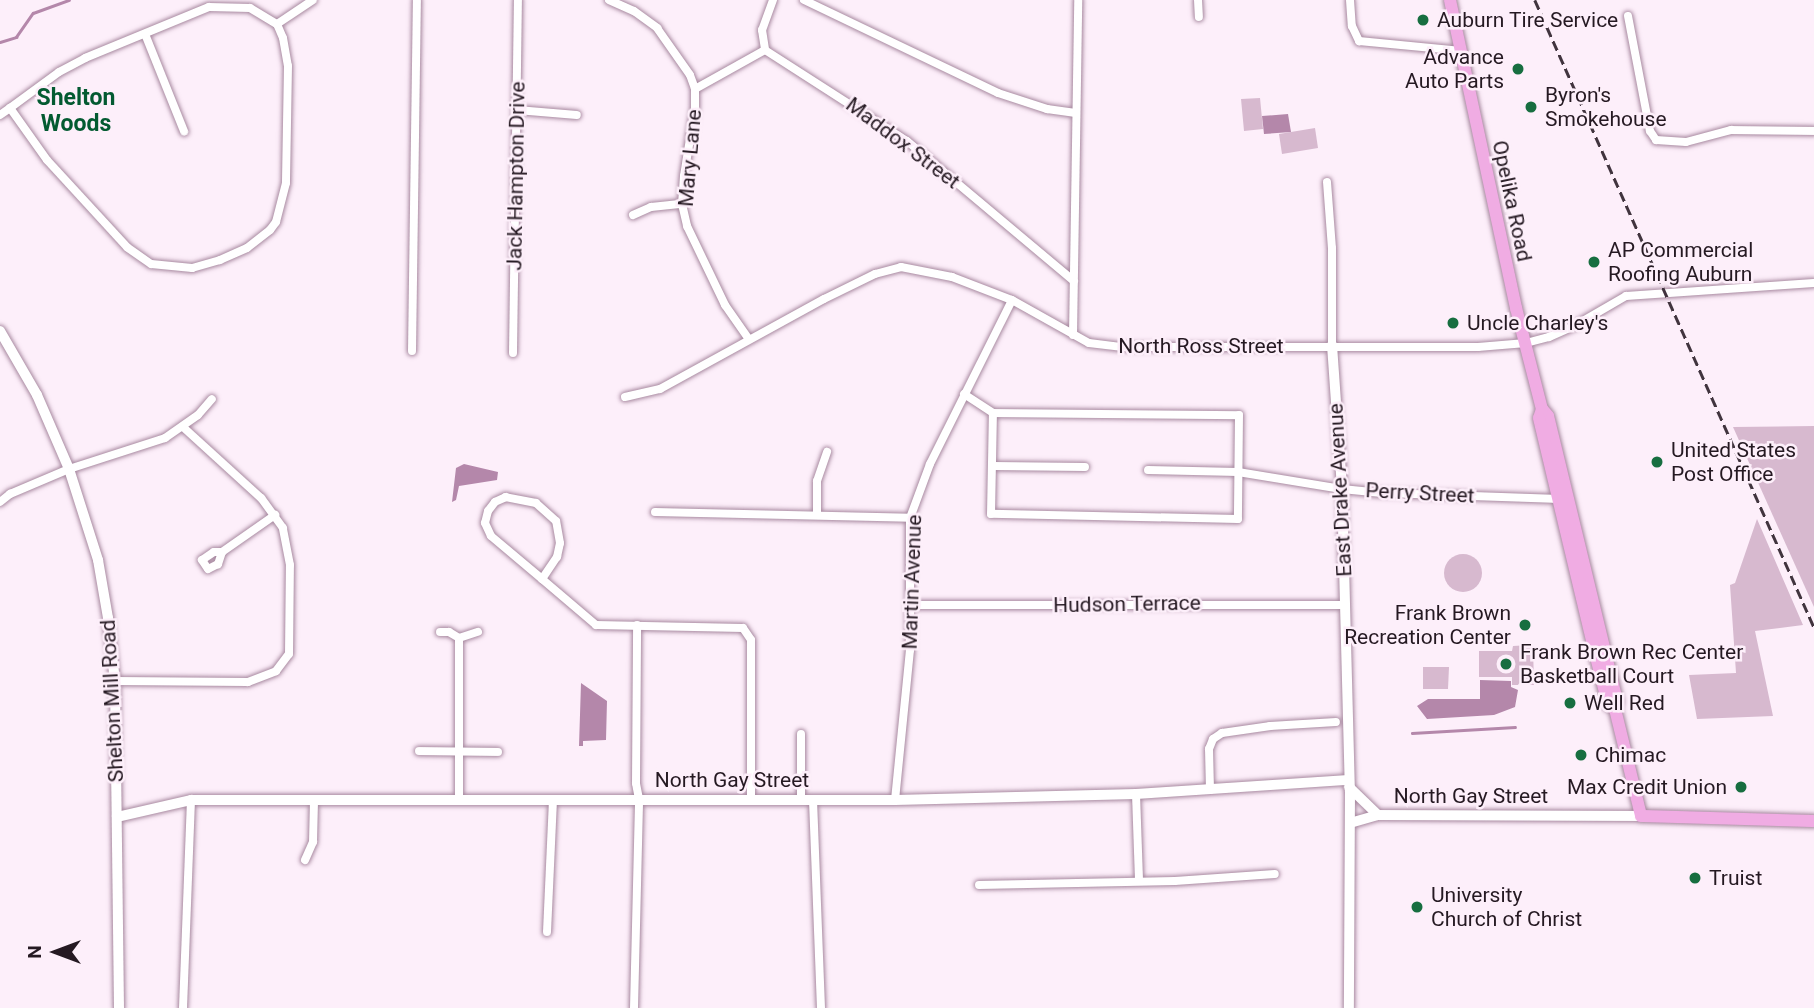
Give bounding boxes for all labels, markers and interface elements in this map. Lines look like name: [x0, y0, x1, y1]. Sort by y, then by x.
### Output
place label: Auburn Tire Service: [1437, 7, 1619, 33]
marker: Auburn Tire Service: [1415, 12, 1431, 28]
place label: Advance Auto Parts: [1405, 44, 1504, 94]
marker: Advance Auto Parts: [1510, 61, 1526, 77]
street label: Jack Hampton Drive: [502, 81, 530, 271]
place label: Byron's Smokehouse: [1545, 82, 1667, 132]
district label: Shelton Woods: [37, 84, 115, 138]
street label: Maddox Street: [841, 92, 965, 194]
marker: Byron's Smokehouse: [1523, 99, 1539, 115]
street label: Mary Lane: [673, 108, 707, 208]
street label: Opelika Road: [1487, 138, 1537, 264]
place label: AP Commercial Roofing Auburn: [1608, 237, 1753, 287]
marker: AP Commercial Roofing Auburn: [1586, 254, 1602, 270]
place label: Uncle Charley's: [1467, 310, 1608, 336]
marker: Uncle Charley's: [1445, 315, 1461, 331]
street label: North Ross Street: [1118, 333, 1284, 359]
street label: East Drake Avenue: [1323, 403, 1357, 577]
place label: United States Post Office: [1671, 437, 1796, 487]
marker: United States Post Office: [1649, 454, 1665, 470]
street label: Perry Street: [1365, 478, 1475, 508]
street label: Martin Avenue: [897, 514, 927, 650]
street label: Hudson Terrace: [1053, 590, 1201, 618]
place label: Frank Brown Recreation Center: [1344, 600, 1511, 650]
marker: Frank Brown Recreation Center: [1517, 617, 1533, 633]
street label: Shelton Mill Road: [95, 619, 129, 783]
place label: Frank Brown Rec Center Basketball Court: [1520, 639, 1743, 689]
marker: Frank Brown Rec Center Basketball Court: [1498, 656, 1514, 672]
place label: Well Red: [1584, 690, 1665, 716]
marker: Well Red: [1562, 695, 1578, 711]
place label: Chimac: [1595, 742, 1666, 768]
marker: Chimac: [1573, 747, 1589, 763]
street label: North Gay Street: [655, 767, 809, 793]
place label: Max Credit Union: [1567, 774, 1727, 800]
marker: Max Credit Union: [1733, 779, 1749, 795]
street label: North Gay Street: [1394, 783, 1548, 809]
place label: Truist: [1709, 865, 1762, 891]
marker: Truist: [1687, 870, 1703, 886]
place label: University Church of Christ: [1431, 882, 1582, 932]
marker: University Church of Christ: [1409, 899, 1425, 915]
north arrow: [21, 917, 91, 987]
text: N: [23, 945, 46, 959]

